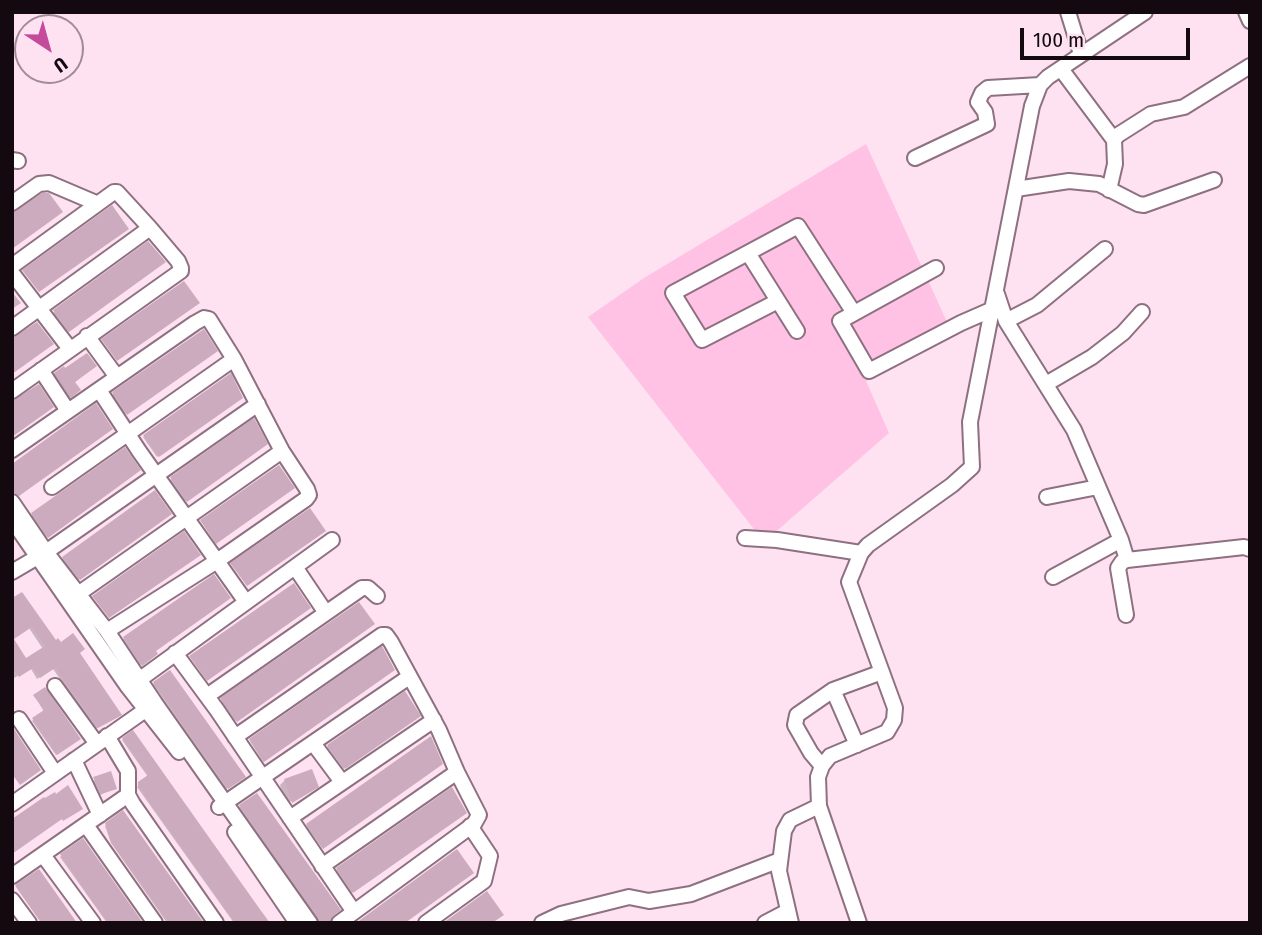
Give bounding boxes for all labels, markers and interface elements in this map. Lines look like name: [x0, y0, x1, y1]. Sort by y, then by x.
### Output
north arrow: [14, 14, 84, 84]
scale bar: [1024, 14, 1194, 58]
text: 100 m: [1033, 27, 1084, 53]
text: U: [49, 52, 72, 77]

